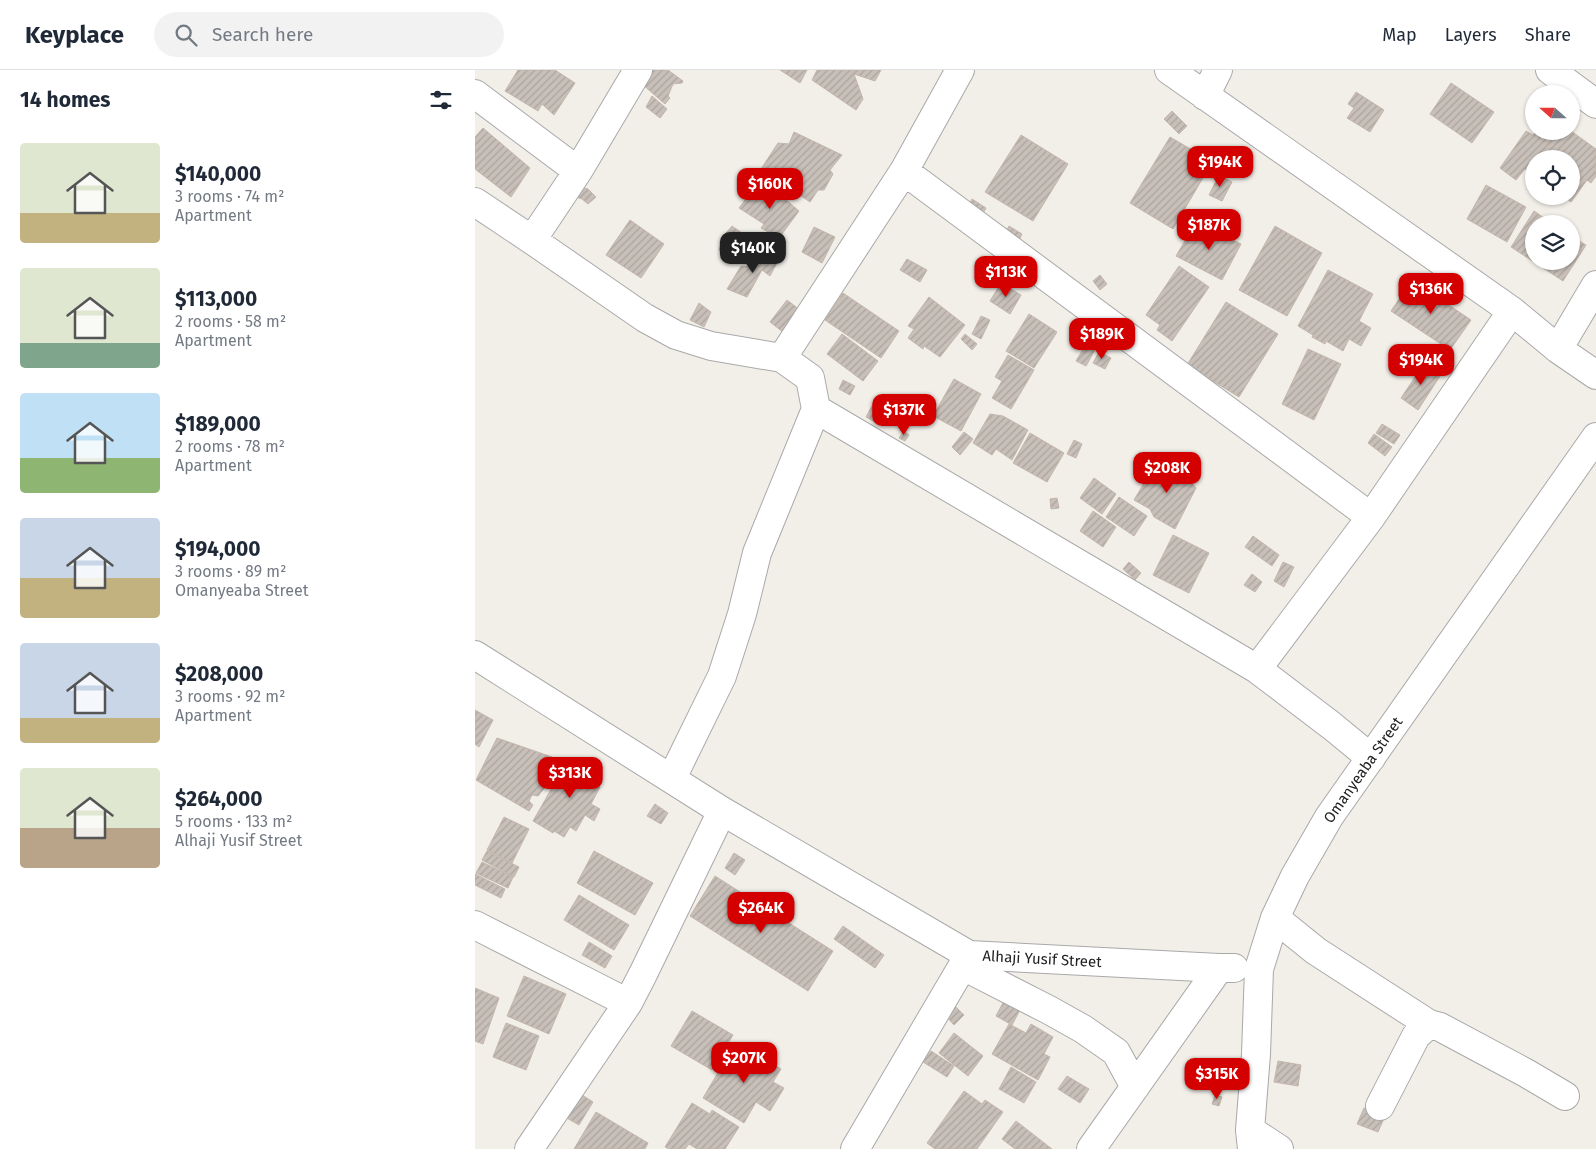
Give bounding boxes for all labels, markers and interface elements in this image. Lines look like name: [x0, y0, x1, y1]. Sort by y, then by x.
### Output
search box: [154, 12, 504, 57]
text: Keyplace: [25, 21, 124, 49]
icon: search: [172, 21, 200, 49]
text: Search here: [212, 23, 313, 46]
text: Map: [1382, 24, 1417, 46]
text: Layers: [1445, 24, 1497, 46]
text: Share: [1525, 24, 1571, 46]
north arrow: [1525, 85, 1580, 140]
map controls: [1525, 85, 1580, 270]
icon: filters: [427, 86, 455, 114]
text: 14 homes: [20, 87, 110, 113]
pin: $194K: [1185, 146, 1255, 188]
button: locate: [1525, 150, 1580, 205]
text: $194K: [1198, 152, 1242, 171]
text: $140,000: [175, 161, 261, 187]
icon: home: [60, 163, 120, 223]
pin: $160K: [735, 168, 805, 210]
text: $160K: [748, 174, 792, 193]
text: 3 rooms · 74 m²: [175, 187, 284, 206]
text: Apartment: [175, 206, 252, 225]
pin: $187K: [1174, 208, 1244, 251]
text: $187K: [1188, 215, 1230, 234]
button: layers: [1525, 215, 1580, 270]
pin: $140K: [718, 232, 788, 274]
text: $140K: [731, 238, 775, 257]
pin: $113K: [971, 256, 1041, 298]
text: $113K: [985, 262, 1027, 281]
pin: $136K: [1396, 272, 1466, 315]
text: $136K: [1409, 279, 1453, 298]
text: $113,000: [175, 286, 257, 312]
icon: home: [60, 288, 120, 348]
text: 2 rooms · 58 m²: [175, 312, 286, 331]
pin: $189K: [1067, 318, 1137, 360]
text: $189K: [1080, 324, 1124, 343]
text: Apartment: [175, 331, 252, 350]
pin: $194K: [1386, 344, 1456, 386]
text: $194K: [1399, 350, 1443, 369]
pin: $137K: [869, 394, 939, 436]
text: $137K: [883, 400, 925, 419]
text: $189,000: [175, 411, 261, 437]
icon: home: [60, 413, 120, 473]
text: 2 rooms · 78 m²: [175, 437, 285, 456]
pin: $208K: [1132, 452, 1202, 494]
text: Apartment: [175, 456, 252, 475]
text: $208K: [1144, 458, 1190, 477]
text: $194,000: [175, 536, 261, 562]
icon: home: [60, 538, 120, 598]
text: 3 rooms · 89 m²: [175, 562, 286, 581]
text: Omanyeaba Street: [175, 581, 309, 600]
text: $208,000: [175, 661, 263, 687]
icon: home: [60, 663, 120, 723]
text: 3 rooms · 92 m²: [175, 687, 285, 706]
text: Apartment: [175, 706, 252, 725]
street label: Omanyeaba Street: [1320, 713, 1407, 826]
pin: $313K: [535, 756, 605, 799]
text: $313K: [549, 763, 591, 782]
text: $264,000: [175, 786, 263, 812]
icon: home: [60, 788, 120, 848]
text: 5 rooms · 133 m²: [175, 812, 292, 831]
text: Alhaji Yusif Street: [175, 831, 302, 850]
pin: $264K: [726, 892, 796, 934]
text: $264K: [738, 898, 784, 917]
street label: Alhaji Yusif Street: [982, 947, 1103, 971]
pin: $207K: [709, 1042, 779, 1084]
text: $207K: [722, 1048, 766, 1067]
pin: $315K: [1182, 1058, 1252, 1100]
text: $315K: [1196, 1064, 1238, 1083]

